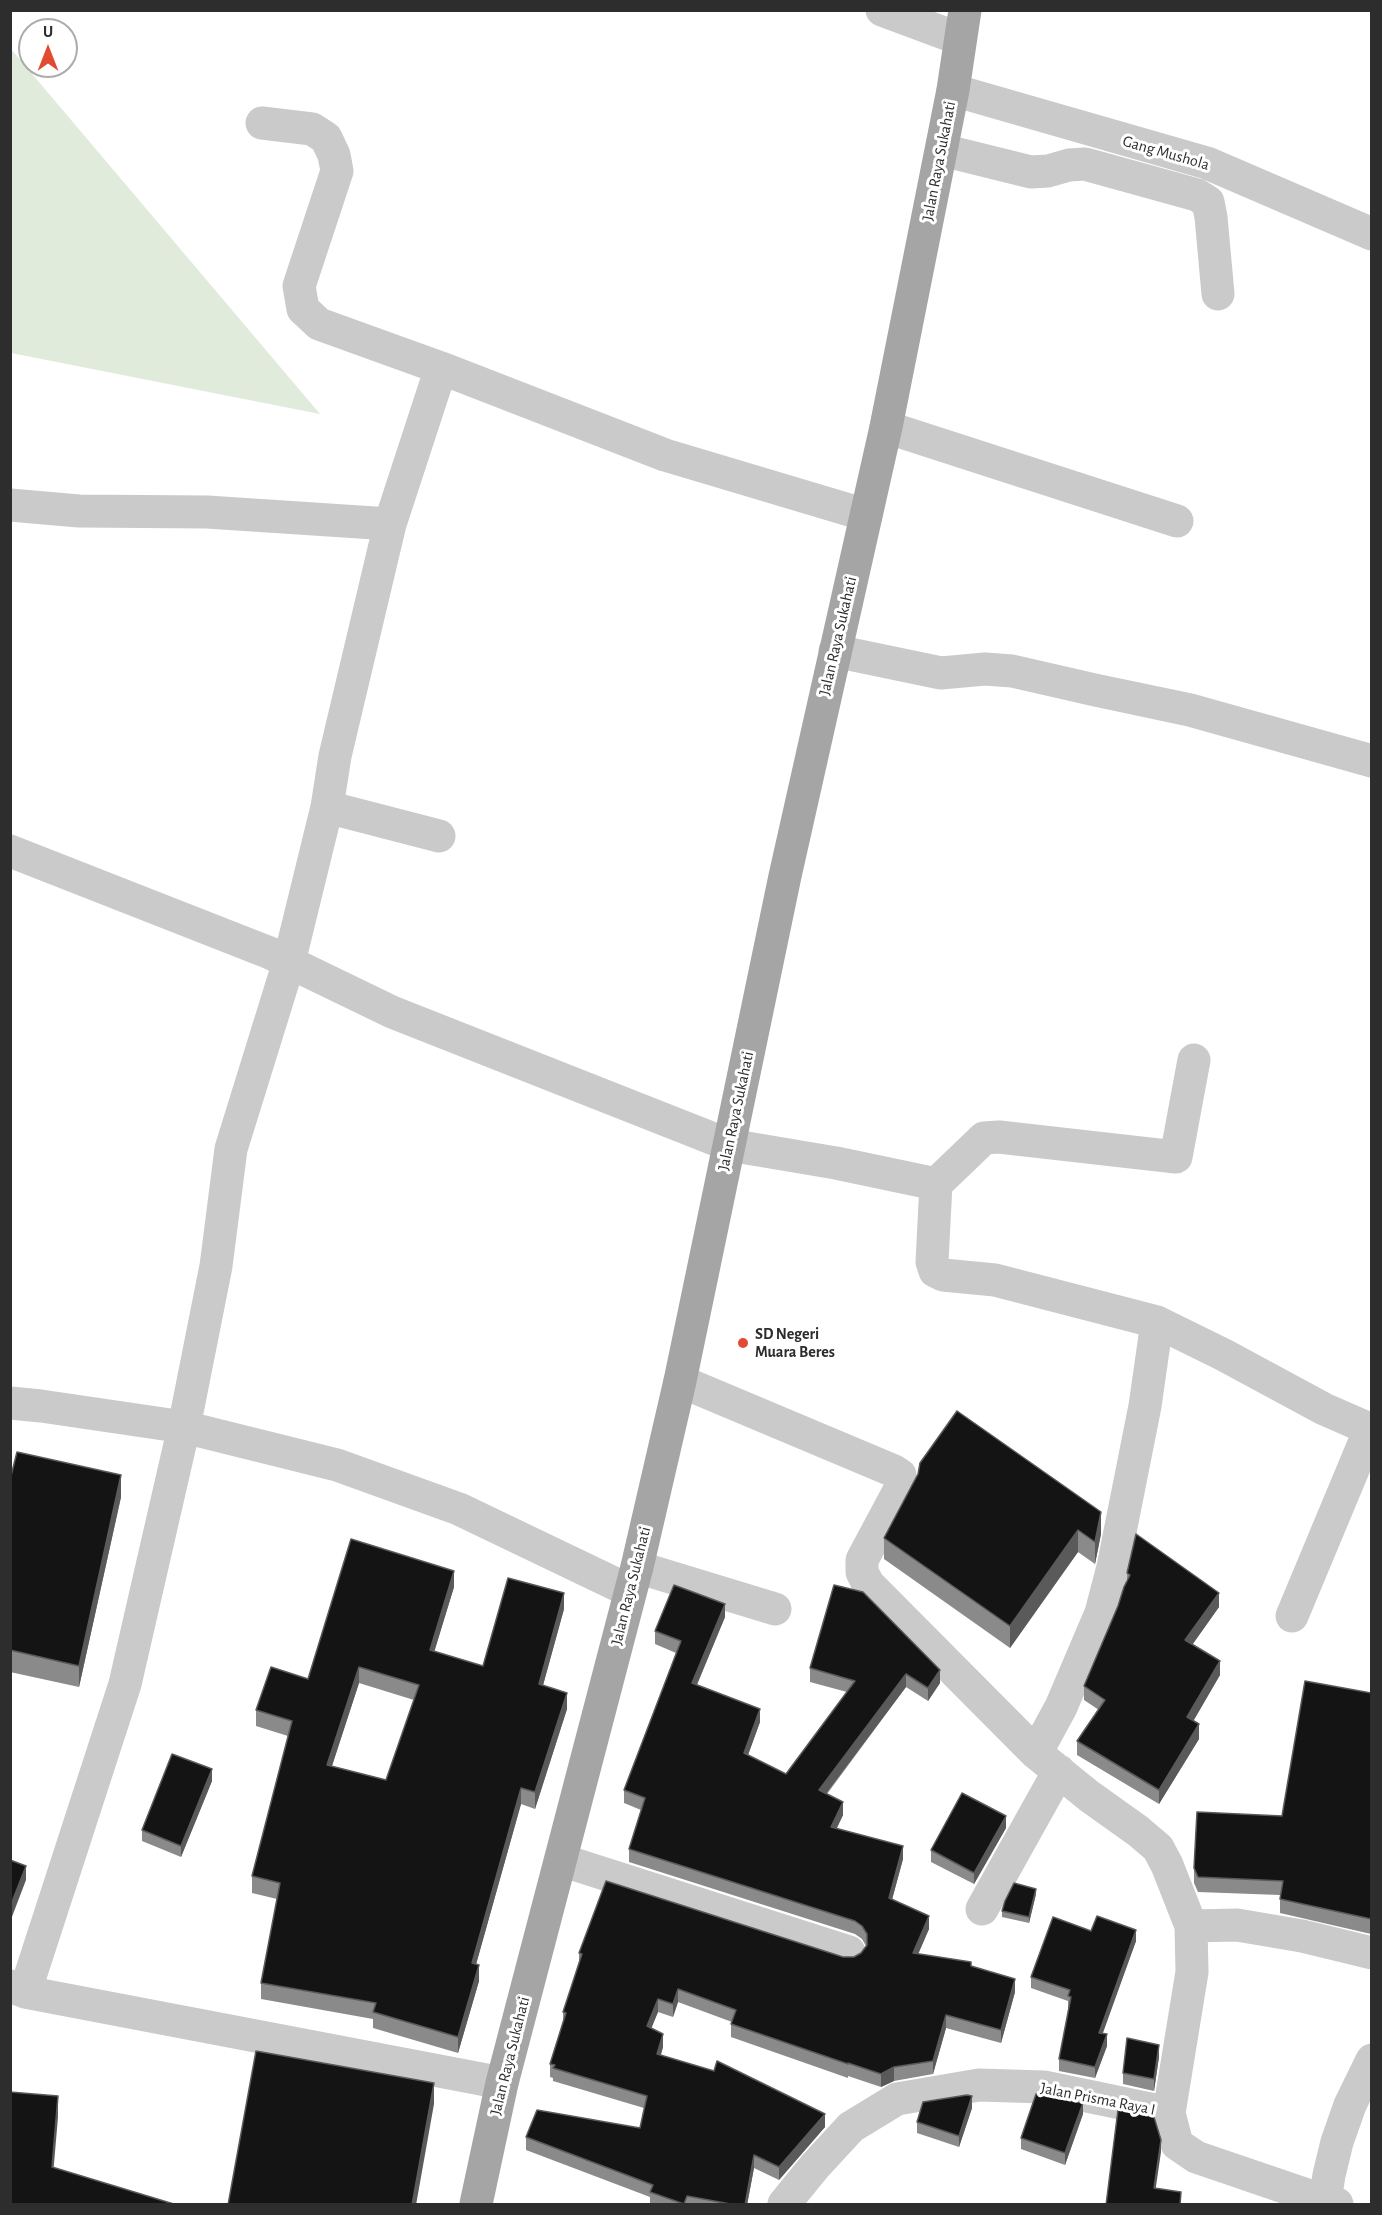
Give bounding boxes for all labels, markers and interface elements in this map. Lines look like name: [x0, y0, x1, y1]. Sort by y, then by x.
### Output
north arrow: [18, 18, 78, 78]
text: U: [43, 24, 53, 40]
street label: Jalan Raya Sukahati: [918, 100, 960, 222]
street label: Gang Mushola: [1120, 131, 1212, 175]
street label: Jalan Raya Sukahati: [815, 575, 861, 697]
street label: Jalan Raya Sukahati: [714, 1050, 758, 1172]
place label: SD Negeri Muara Beres: [755, 1324, 835, 1362]
marker: SD Negeri Muara Beres: [736, 1336, 750, 1350]
street label: Jalan Raya Sukahati: [607, 1525, 655, 1647]
street label: Jalan Raya Sukahati: [486, 1995, 534, 2117]
street label: Jalan Prisma Raya I: [1039, 2078, 1157, 2120]

